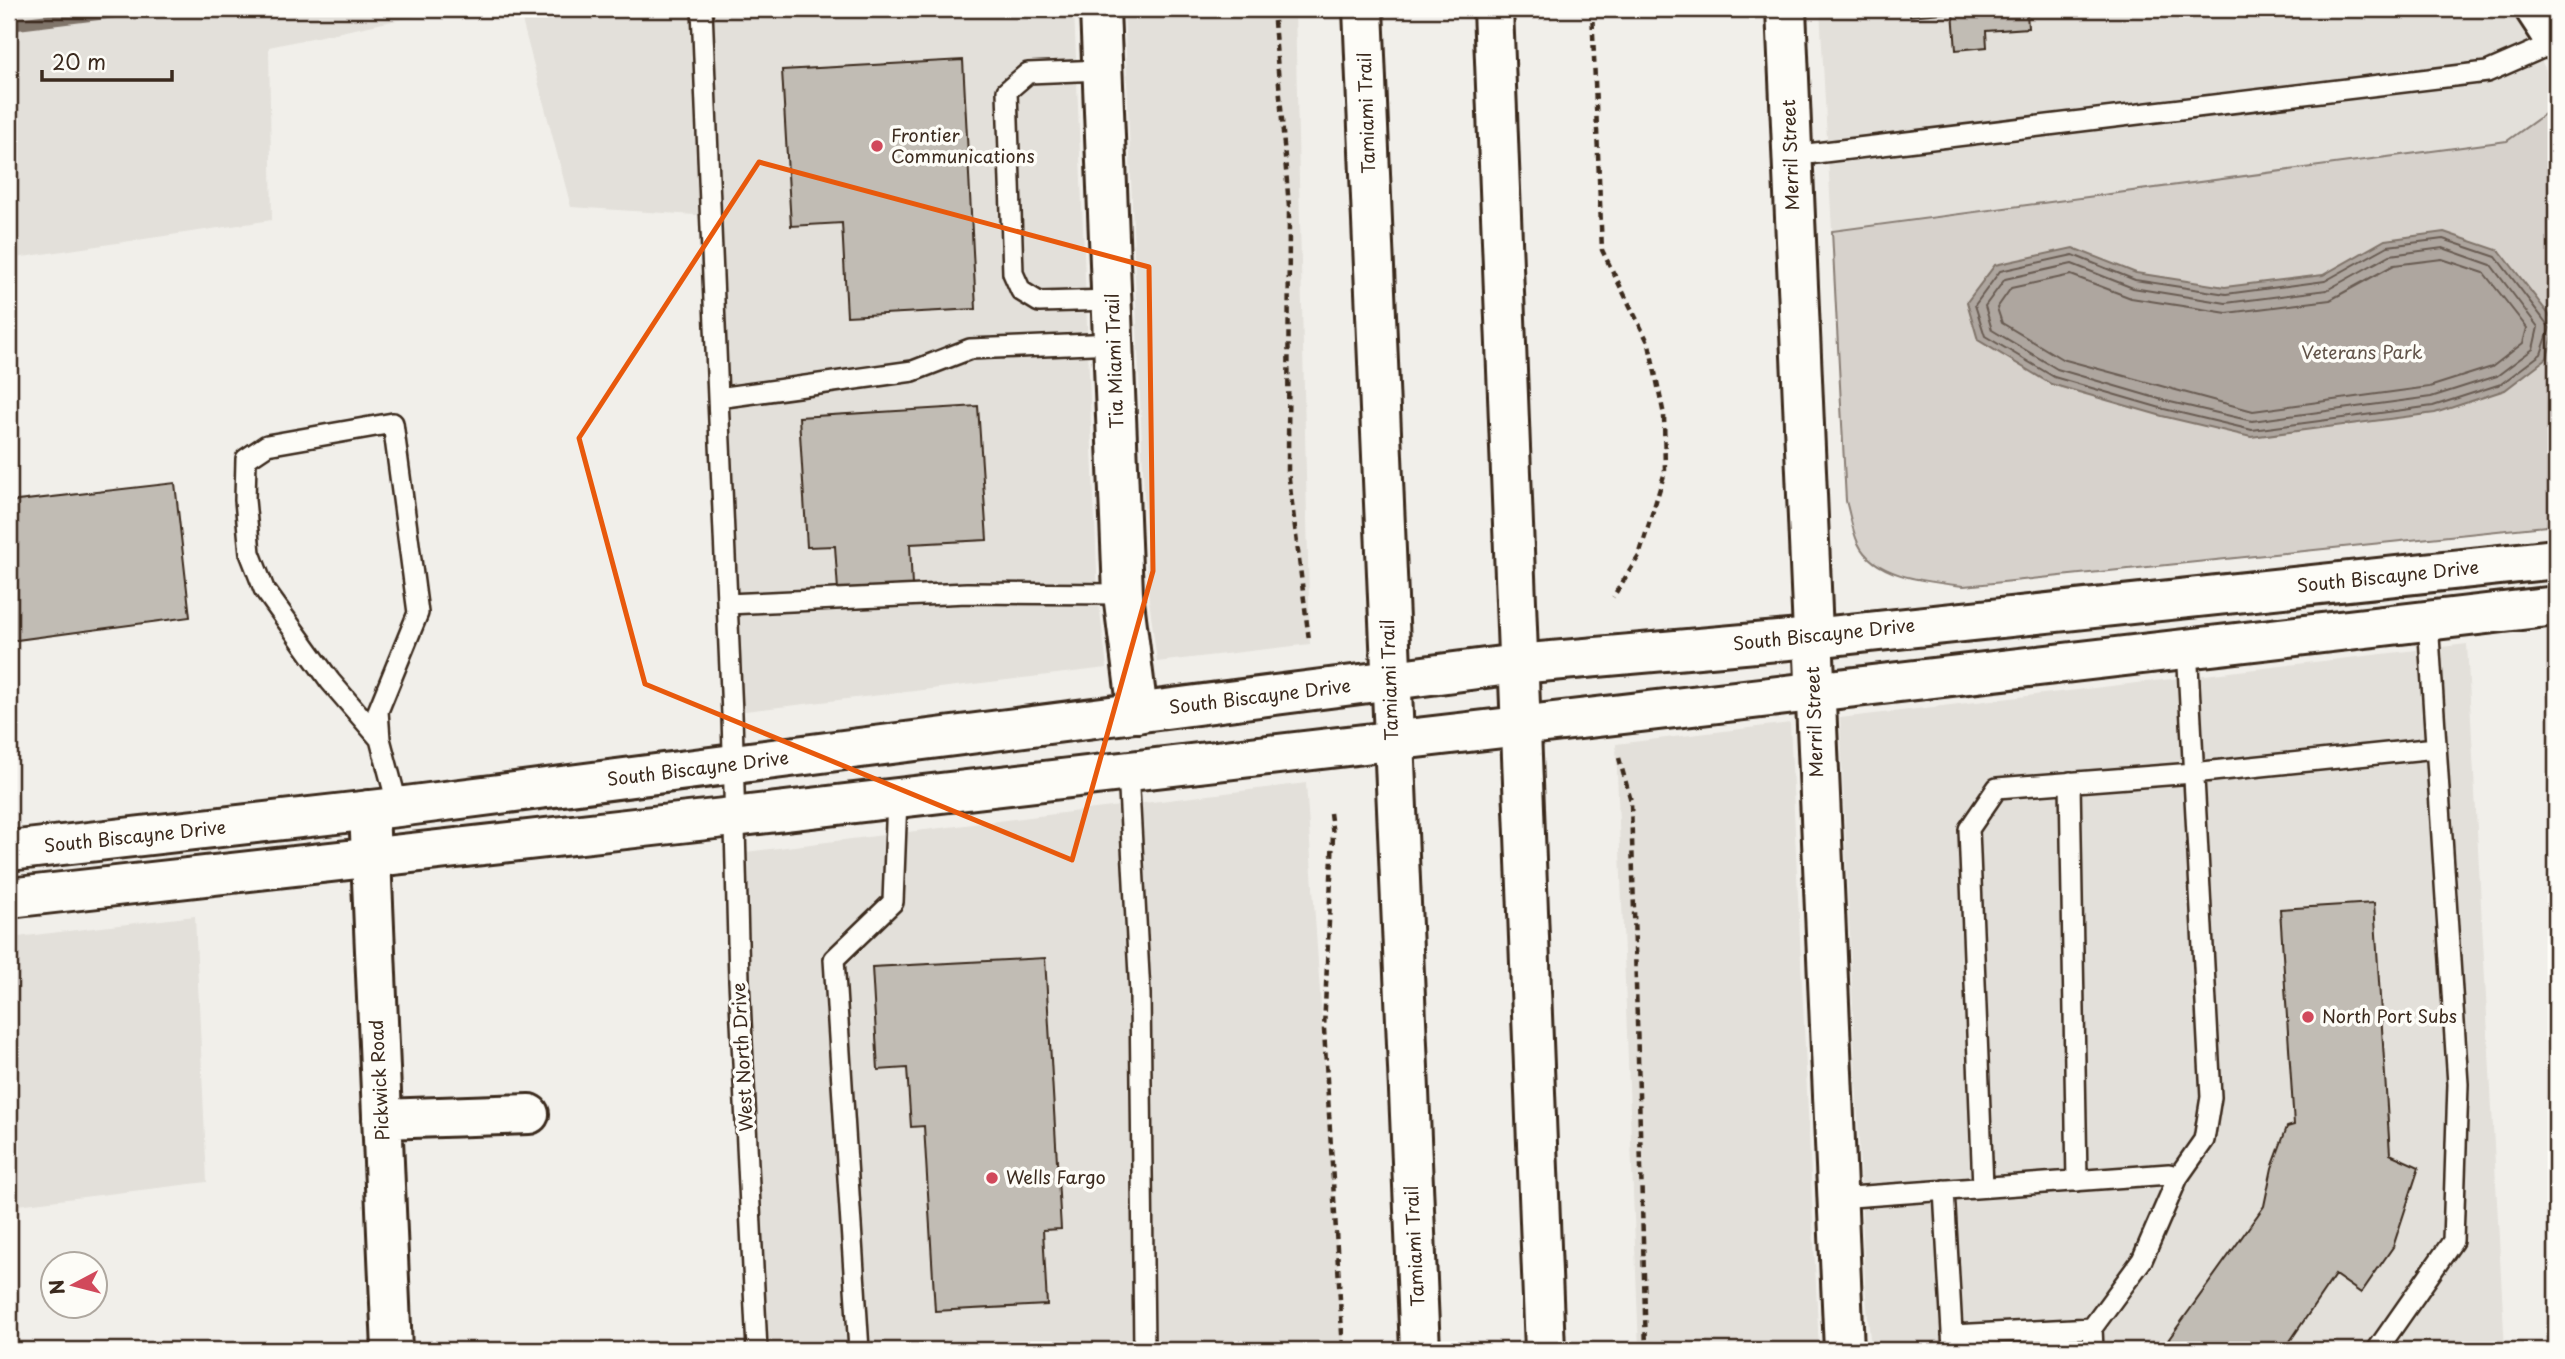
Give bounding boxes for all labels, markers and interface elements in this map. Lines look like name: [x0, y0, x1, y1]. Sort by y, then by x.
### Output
scale bar: [42, 38, 172, 82]
text: 20 m: [52, 45, 106, 77]
street label: Tamiami Trail: [1350, 52, 1381, 174]
street label: Merril Street: [1774, 99, 1805, 211]
place label: Frontier Communications: [891, 121, 1035, 169]
marker: Frontier Communications: [869, 138, 885, 154]
street label: Tia Miami Trail: [1098, 293, 1129, 429]
park label: Veterans Park: [2301, 338, 2423, 365]
street label: South Biscayne Drive: [2296, 553, 2480, 598]
street label: South Biscayne Drive: [1732, 611, 1916, 656]
street label: Tamiami Trail: [1373, 619, 1404, 741]
street label: Merril Street: [1798, 666, 1829, 778]
street label: South Biscayne Drive: [1168, 671, 1352, 720]
street label: South Biscayne Drive: [606, 743, 790, 792]
street label: South Biscayne Drive: [43, 813, 227, 858]
street label: West North Drive: [724, 982, 759, 1132]
place label: North Port Subs: [2322, 1002, 2457, 1029]
marker: North Port Subs: [2300, 1009, 2316, 1025]
street label: Pickwick Road: [362, 1019, 395, 1141]
place label: Wells Fargo: [1006, 1163, 1106, 1190]
marker: Wells Fargo: [984, 1170, 1000, 1186]
street label: Tamiami Trail: [1397, 1185, 1430, 1307]
north arrow: [38, 1250, 108, 1320]
text: N: [41, 1278, 71, 1296]

